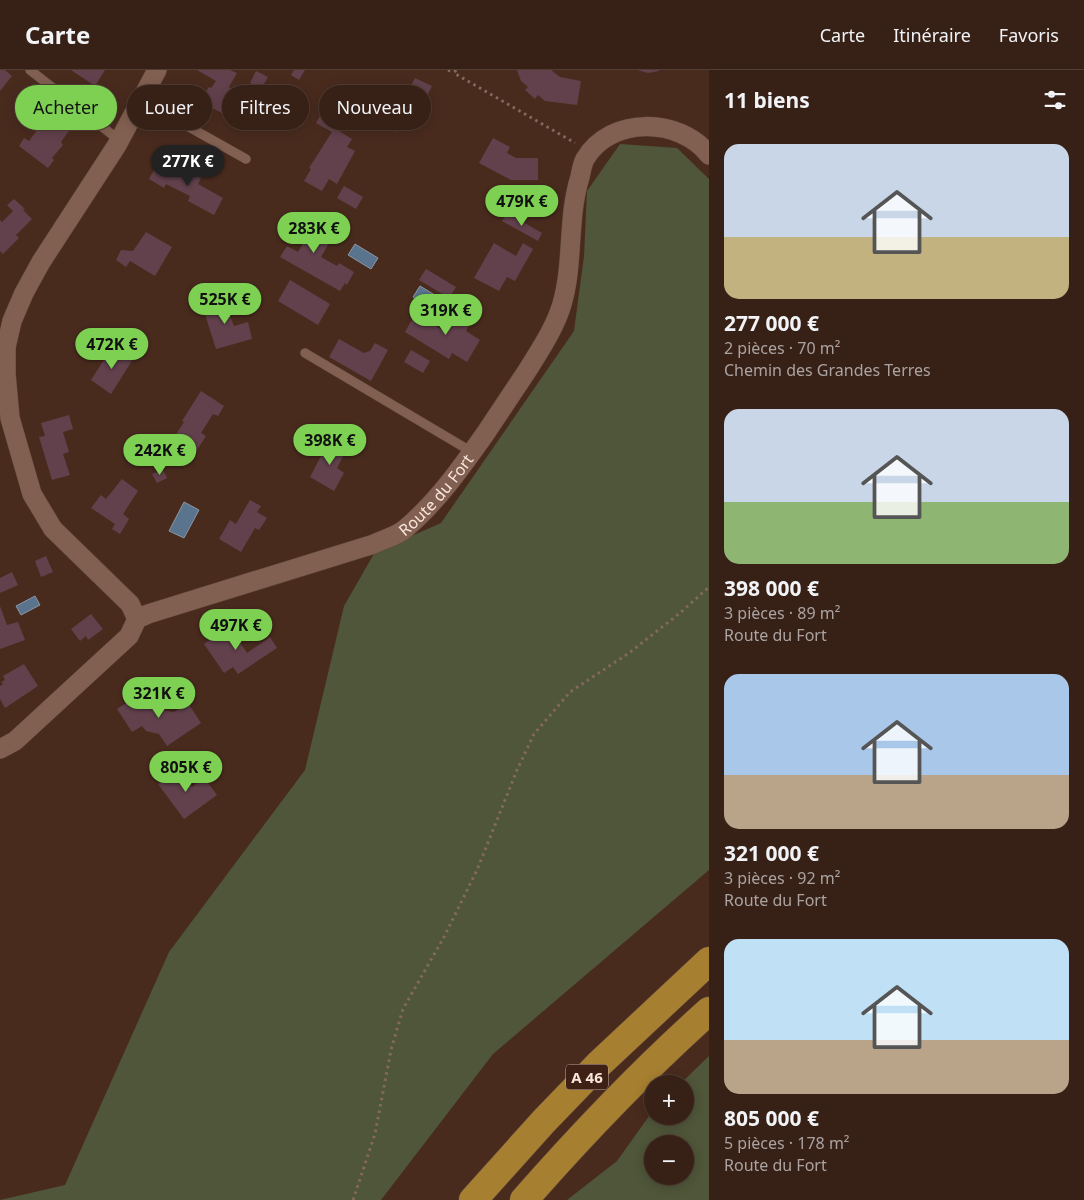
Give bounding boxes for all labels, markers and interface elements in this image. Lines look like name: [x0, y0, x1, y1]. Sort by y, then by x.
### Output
text: Carte: [25, 18, 90, 51]
text: Carte: [820, 23, 865, 47]
text: Itinéraire: [893, 23, 971, 47]
text: Favoris: [999, 23, 1059, 47]
chip: Acheter: [15, 85, 117, 130]
chip: Louer: [127, 85, 212, 130]
chip: Filtres: [222, 85, 309, 130]
chip: Nouveau: [319, 85, 431, 130]
text: 11 biens: [724, 86, 810, 114]
icon: filters: [1041, 86, 1069, 114]
pin: 277K €: [147, 144, 229, 187]
text: 277K €: [162, 150, 214, 172]
icon: home: [852, 177, 942, 267]
pin: 479K €: [481, 184, 563, 227]
text: 479K €: [496, 190, 548, 212]
pin: 283K €: [273, 212, 355, 254]
text: 283K €: [288, 217, 340, 239]
pin: 525K €: [184, 282, 266, 325]
text: 525K €: [199, 288, 251, 310]
pin: 319K €: [405, 294, 487, 336]
text: 319K €: [420, 299, 472, 321]
text: 277 000 €: [724, 309, 819, 337]
pin: 472K €: [71, 328, 153, 370]
text: 472K €: [86, 333, 138, 355]
text: 2 pièces · 70 m²: [724, 337, 840, 359]
text: Chemin des Grandes Terres: [724, 359, 931, 381]
pin: 398K €: [289, 424, 371, 466]
text: 398K €: [304, 429, 356, 451]
pin: 242K €: [119, 434, 201, 476]
text: 242K €: [134, 439, 186, 461]
icon: home: [852, 442, 942, 532]
street label: Route du Fort: [394, 449, 478, 541]
text: 398 000 €: [724, 574, 819, 602]
text: 3 pièces · 89 m²: [724, 602, 840, 624]
pin: 497K €: [195, 608, 277, 651]
text: 497K €: [210, 614, 262, 636]
text: Route du Fort: [724, 624, 827, 646]
pin: 321K €: [118, 676, 200, 719]
text: 321K €: [133, 682, 185, 704]
icon: home: [852, 707, 942, 797]
pin: 805K €: [145, 750, 227, 793]
text: 805K €: [160, 756, 212, 778]
text: 321 000 €: [724, 839, 819, 867]
text: 3 pièces · 92 m²: [724, 867, 840, 889]
text: Route du Fort: [724, 889, 827, 911]
icon: home: [852, 972, 942, 1062]
road number: A 46: [566, 1064, 608, 1090]
map controls: [644, 1075, 694, 1185]
button: +: [644, 1075, 694, 1125]
text: 805 000 €: [724, 1104, 819, 1132]
text: 5 pièces · 178 m²: [724, 1132, 849, 1154]
button: −: [644, 1135, 694, 1185]
text: Route du Fort: [724, 1154, 827, 1176]

